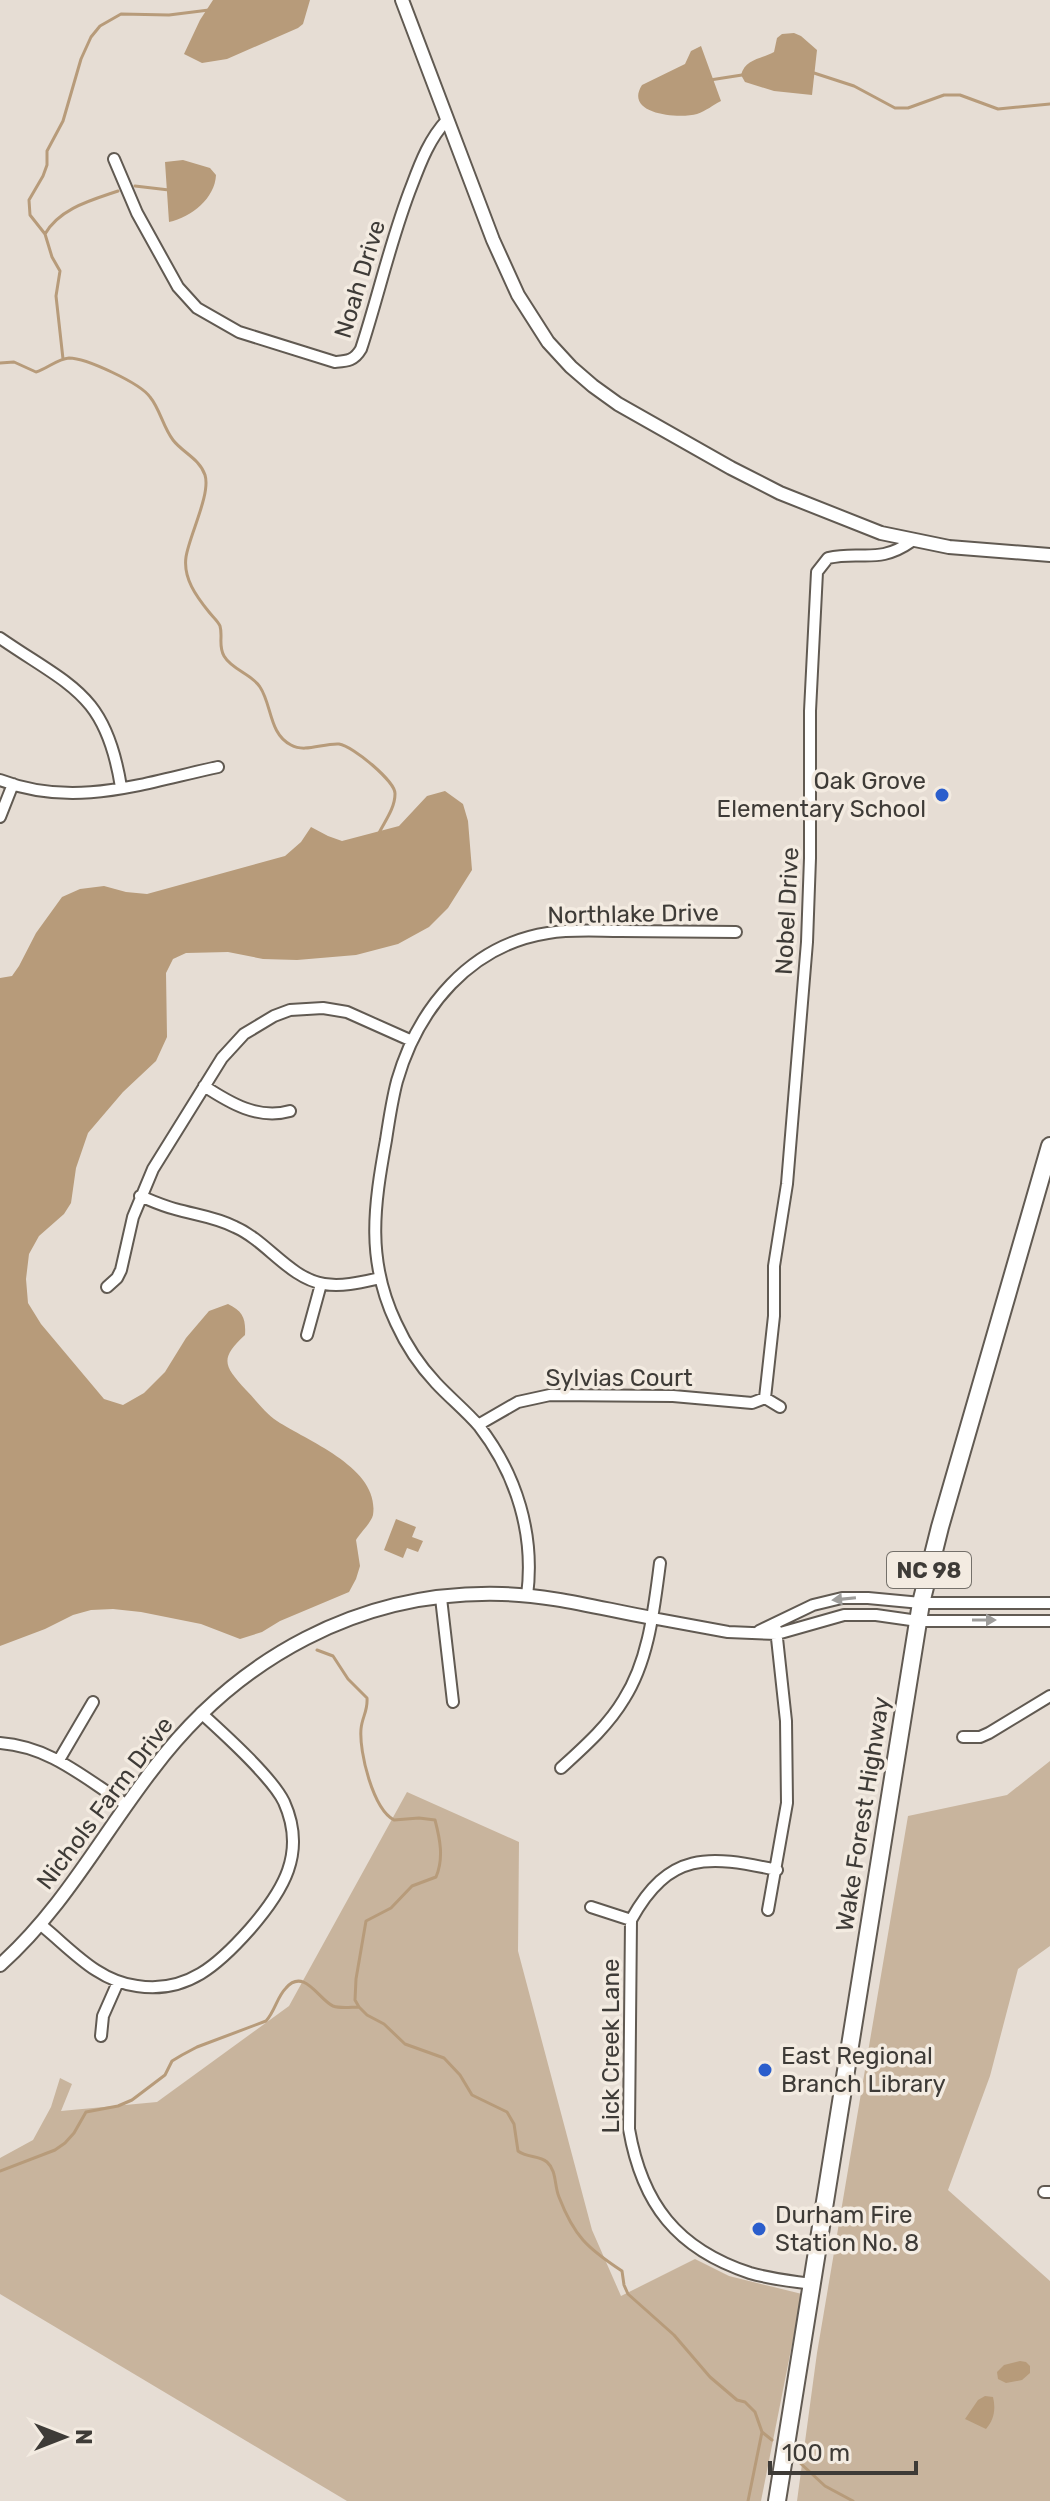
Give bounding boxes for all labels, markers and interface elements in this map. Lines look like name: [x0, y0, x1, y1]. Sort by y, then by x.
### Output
street label: Noah Drive: [329, 217, 391, 341]
place label: Oak Grove Elementary School: [717, 767, 926, 823]
marker: Oak Grove Elementary School: [933, 786, 951, 804]
street label: Nobel Drive: [770, 847, 804, 975]
street label: Northlake Drive: [547, 899, 719, 929]
street label: Sylvias Court: [545, 1364, 693, 1392]
road number: NC 98: [887, 1552, 971, 1588]
one-way arrow: [831, 1593, 856, 1606]
one-way arrow: [972, 1614, 997, 1626]
street label: Wake Forest Highway: [831, 1695, 895, 1933]
street label: Nichols Farm Drive: [31, 1711, 179, 1895]
street label: Lick Creek Lane: [597, 1958, 625, 2134]
place label: East Regional Branch Library: [781, 2042, 946, 2098]
marker: East Regional Branch Library: [756, 2061, 774, 2079]
place label: Durham Fire Station No. 8: [775, 2201, 919, 2257]
marker: Durham Fire Station No. 8: [750, 2220, 768, 2238]
north arrow: [24, 2397, 104, 2477]
scale bar: [770, 2425, 916, 2475]
text: N: [70, 2429, 97, 2445]
text: 100 m: [782, 2439, 850, 2467]

